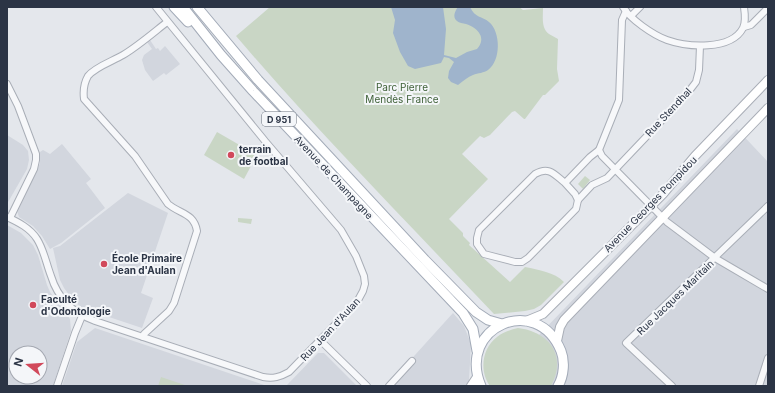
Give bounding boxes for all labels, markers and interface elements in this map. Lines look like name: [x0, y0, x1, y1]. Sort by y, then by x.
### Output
park label: Parc Pierre Mendès France: [365, 81, 439, 105]
street label: Rue Stendhal: [642, 85, 694, 139]
road number: D 951: [262, 112, 296, 126]
street label: Avenue de Champagne: [292, 133, 376, 221]
place label: terrain de footbal: [239, 143, 289, 167]
marker: terrain de footbal: [226, 150, 236, 160]
street label: Avenue Georges Pompidou: [601, 154, 699, 254]
place label: École Primaire Jean d'Aulan: [112, 251, 182, 276]
street label: Rue Jacques Maritain: [634, 257, 716, 337]
marker: École Primaire Jean d'Aulan: [99, 259, 109, 269]
place label: Faculté d'Odontologie: [41, 293, 111, 318]
street label: Rue Jean d'Aulan: [298, 295, 362, 363]
marker: Faculté d'Odontologie: [28, 300, 38, 310]
north arrow: [8, 345, 48, 385]
text: N: [11, 356, 26, 368]

